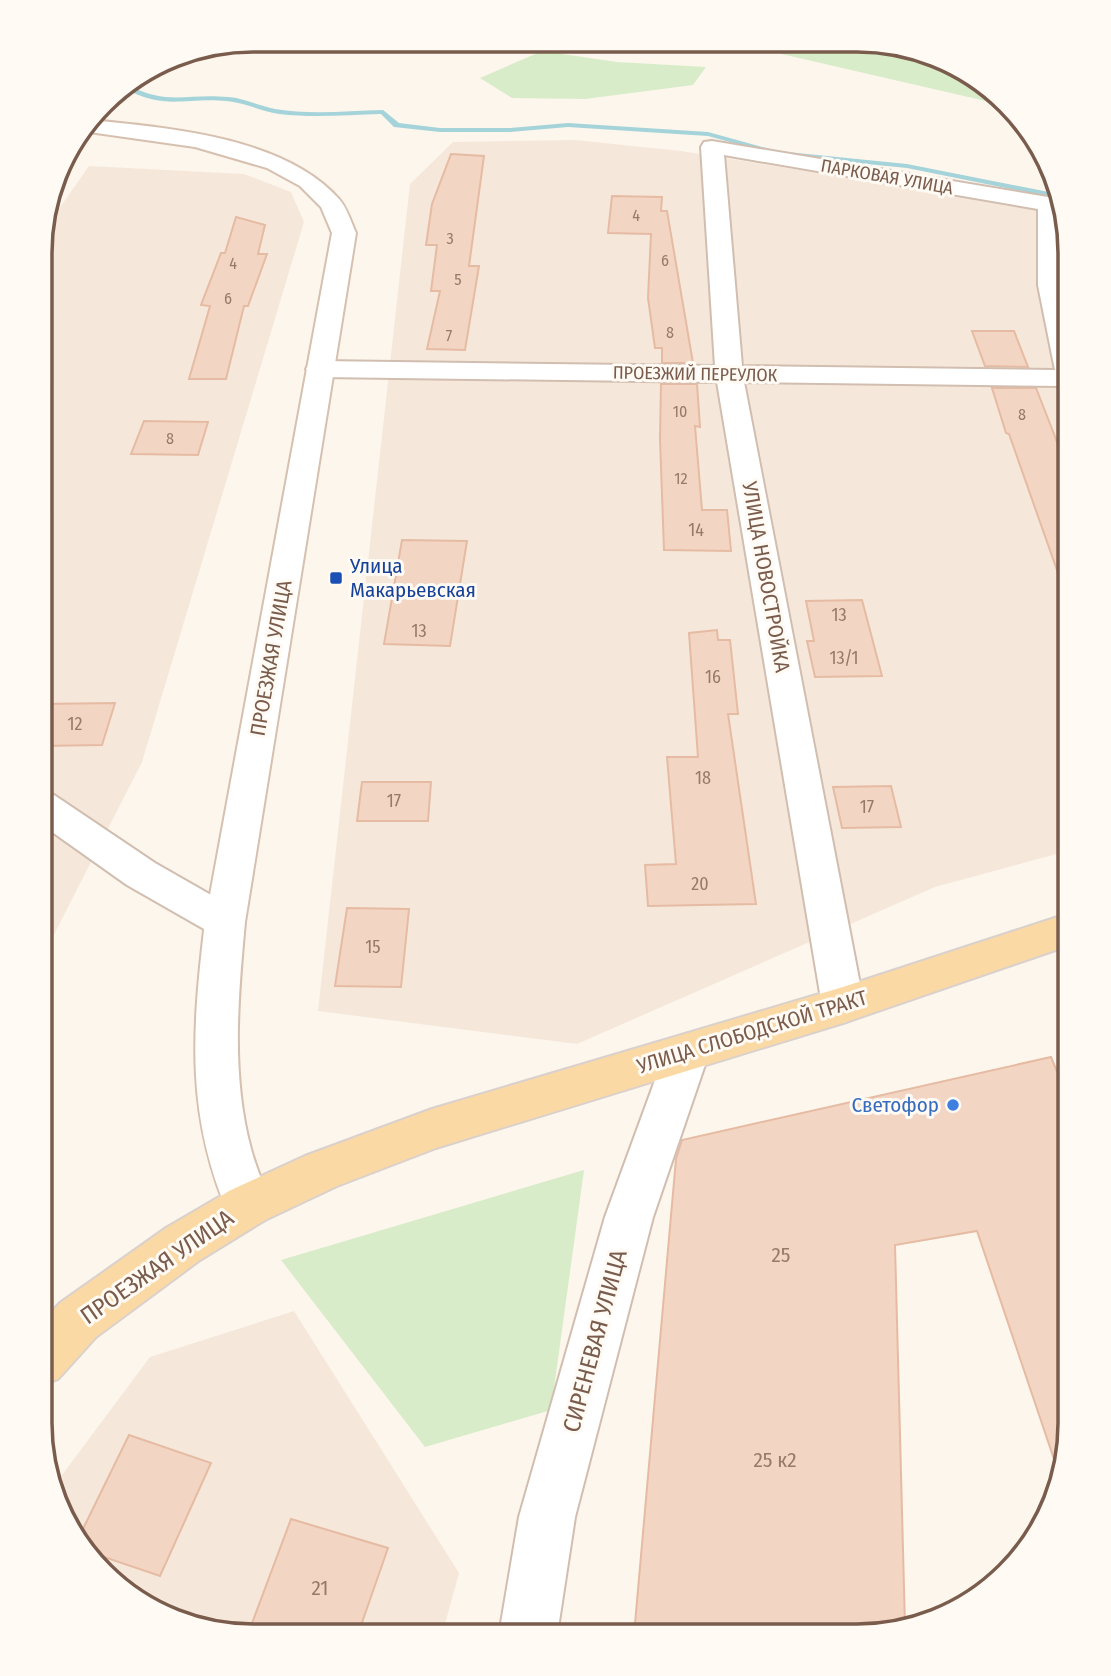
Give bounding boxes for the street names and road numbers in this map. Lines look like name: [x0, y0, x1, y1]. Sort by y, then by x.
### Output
street label: ПАРКОВАЯ УЛИЦА: [819, 155, 955, 200]
street label: ПРОЕЗЖИЙ ПЕРЕУЛОК: [613, 362, 778, 386]
street label: УЛИЦА НОВОСТРОЙКА: [736, 479, 796, 675]
street label: ПРОЕЗЖАЯ УЛИЦА: [244, 578, 298, 738]
street label: УЛИЦА СЛОБОДСКОЙ ТРАКТ: [633, 985, 870, 1080]
street label: ПРОЕЗЖАЯ УЛИЦА: [75, 1204, 239, 1330]
street label: СИРЕНЕВАЯ УЛИЦА: [557, 1246, 633, 1435]

